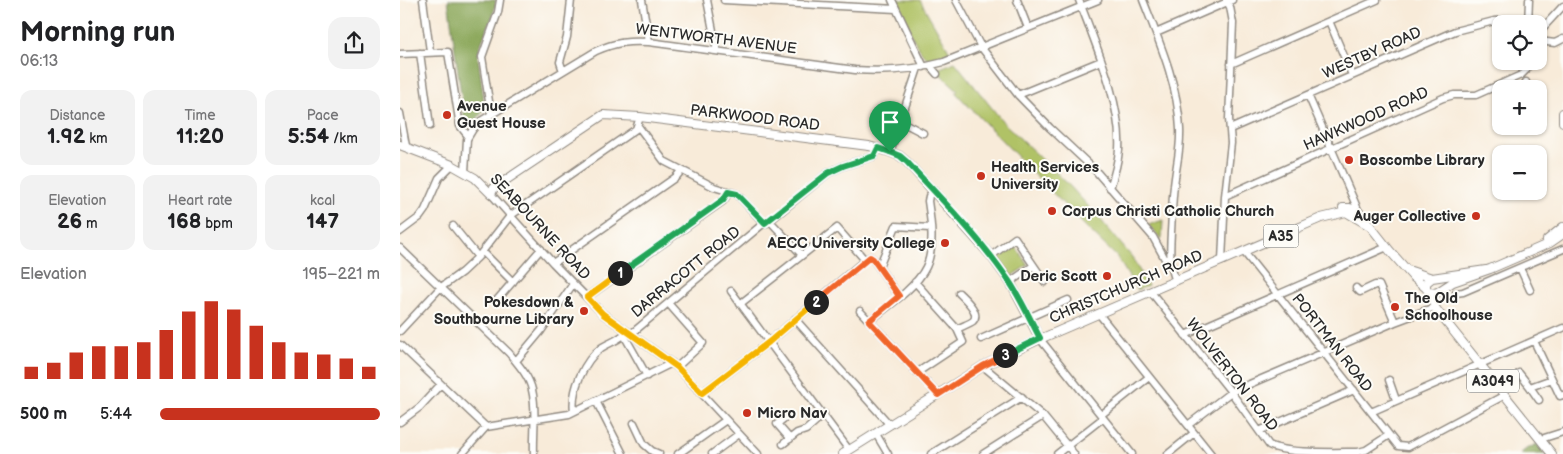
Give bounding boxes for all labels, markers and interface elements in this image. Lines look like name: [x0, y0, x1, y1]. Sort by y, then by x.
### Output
map controls: [1492, 15, 1547, 200]
button: locate: [1492, 15, 1547, 70]
text: Morning run: [20, 16, 175, 49]
button: share: [328, 17, 380, 69]
street label: WENTWORTH AVENUE: [634, 20, 798, 58]
street label: WESTBY ROAD: [1320, 23, 1424, 83]
text: 06:13: [20, 52, 58, 71]
button: +: [1492, 80, 1547, 135]
street label: HAWKWOOD ROAD: [1300, 83, 1432, 155]
place label: Avenue Guest House: [456, 97, 546, 133]
street label: PARKWOOD ROAD: [689, 101, 821, 135]
pin: [869, 101, 911, 152]
text: Distance: [49, 107, 105, 124]
text: Time: [184, 107, 216, 124]
text: Pace: [307, 107, 339, 124]
icon: arrive: [876, 108, 904, 136]
marker: Avenue Guest House: [441, 109, 453, 121]
text: 1.92: [47, 124, 85, 149]
text: 11:20: [176, 124, 224, 149]
text: 5:54: [288, 124, 329, 149]
text: km: [85, 130, 108, 147]
text: /km: [329, 130, 358, 147]
button: −: [1492, 145, 1547, 200]
place label: Boscombe Library: [1359, 151, 1485, 170]
marker: Boscombe Library: [1343, 154, 1355, 166]
place label: Health Services University: [991, 158, 1099, 194]
street label: SEABOURNE ROAD: [486, 170, 594, 284]
marker: Health Services University: [975, 170, 987, 182]
text: Elevation: [48, 192, 107, 209]
text: Heart rate: [168, 192, 232, 209]
text: kcal: [310, 192, 335, 209]
place label: Corpus Christi Catholic Church: [1062, 202, 1274, 221]
marker: Corpus Christi Catholic Church: [1046, 205, 1058, 217]
place label: Auger Collective: [1353, 207, 1466, 226]
text: 26: [57, 209, 82, 234]
text: 168: [167, 209, 201, 234]
text: 147: [306, 209, 339, 234]
marker: Auger Collective: [1470, 210, 1482, 222]
text: m: [82, 215, 98, 232]
text: bpm: [201, 215, 233, 232]
street label: DARRACOTT ROAD: [628, 222, 744, 322]
road number: A35: [1264, 225, 1298, 248]
place label: AECC University College: [767, 234, 935, 253]
marker: AECC University College: [939, 237, 951, 249]
street label: CHRISTCHURCH ROAD: [1047, 246, 1205, 328]
pin: 1: [608, 260, 632, 286]
text: Elevation: [20, 265, 87, 284]
text: 195–221 m: [302, 265, 380, 284]
text: 1: [618, 265, 623, 282]
place label: Deric Scott: [1020, 267, 1097, 286]
marker: Deric Scott: [1101, 270, 1113, 282]
place label: The Old Schoolhouse: [1405, 289, 1493, 325]
pin: 2: [804, 290, 828, 314]
street label: PORTMAN ROAD: [1288, 290, 1376, 396]
place label: Pokesdown & Southbourne Library: [434, 293, 574, 329]
text: 2: [812, 294, 821, 311]
marker: The Old Schoolhouse: [1389, 301, 1401, 313]
marker: Pokesdown & Southbourne Library: [578, 305, 590, 317]
street label: WOLVERTON ROAD: [1182, 315, 1282, 435]
pin: 3: [992, 342, 1018, 368]
text: 3: [1001, 347, 1010, 364]
road number: A3049: [1467, 370, 1519, 392]
place label: Micro Nav: [757, 404, 828, 423]
text: 500 m: [20, 405, 67, 424]
text: 5:44: [100, 405, 132, 424]
marker: Micro Nav: [741, 407, 753, 419]

